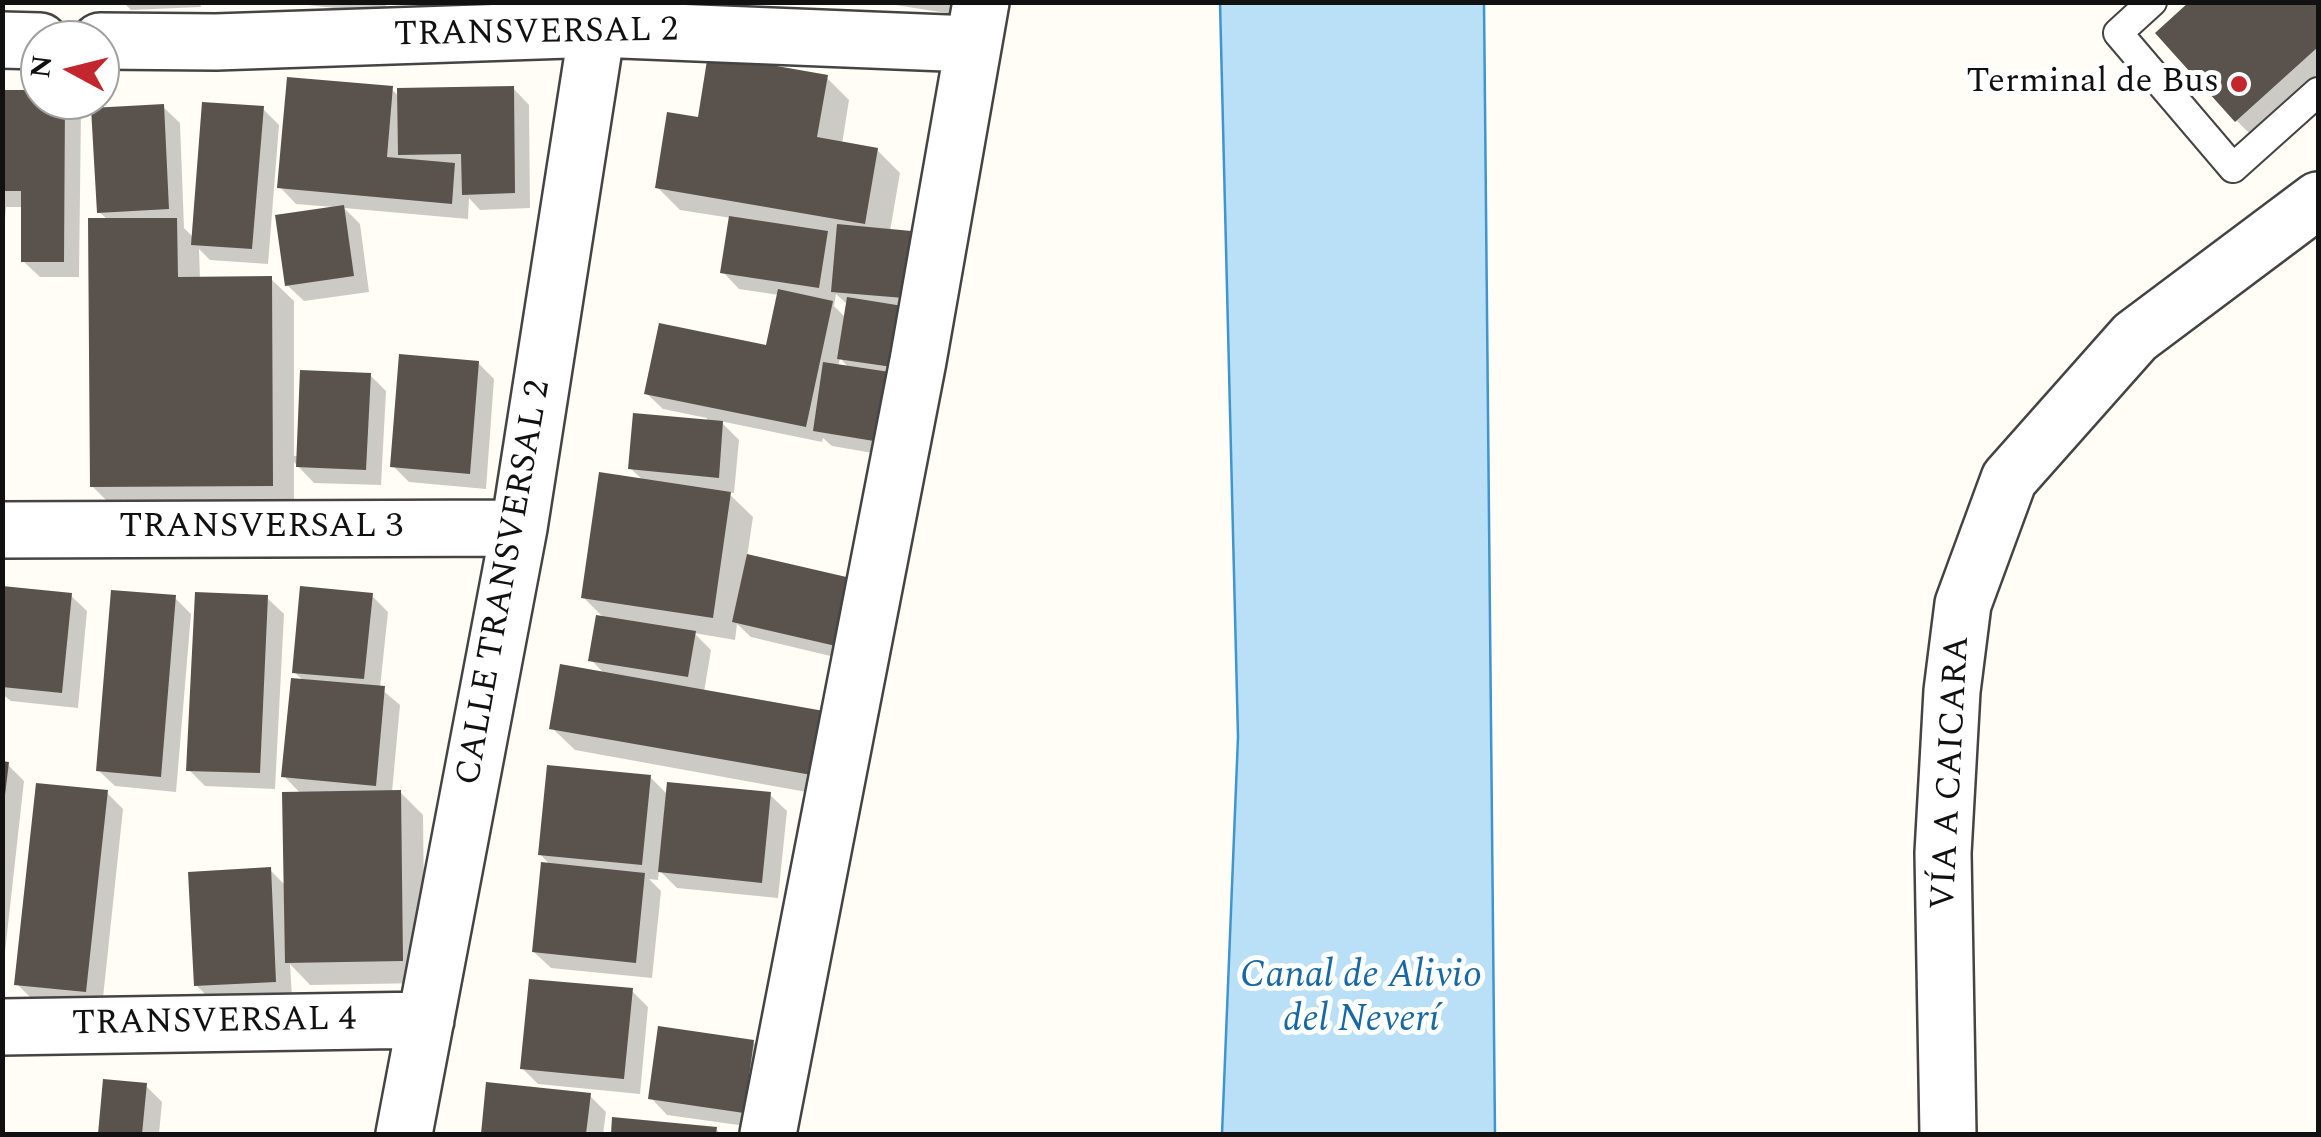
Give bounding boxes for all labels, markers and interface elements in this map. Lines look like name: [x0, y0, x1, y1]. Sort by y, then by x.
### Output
street label: TRANSVERSAL 2: [394, 12, 678, 58]
north arrow: [20, 20, 120, 120]
text: N: [19, 53, 64, 80]
place label: Terminal de Bus: [1966, 63, 2219, 105]
marker: Terminal de Bus: [2228, 73, 2250, 95]
street label: CALLE TRANSVERSAL 2: [450, 377, 562, 789]
street label: TRANSVERSAL 3: [119, 508, 403, 550]
street label: VÍA A CAICARA: [1925, 635, 1981, 911]
water label: Canal de Alivio del Neverí: [1240, 956, 1482, 1046]
street label: TRANSVERSAL 4: [72, 1001, 356, 1047]

